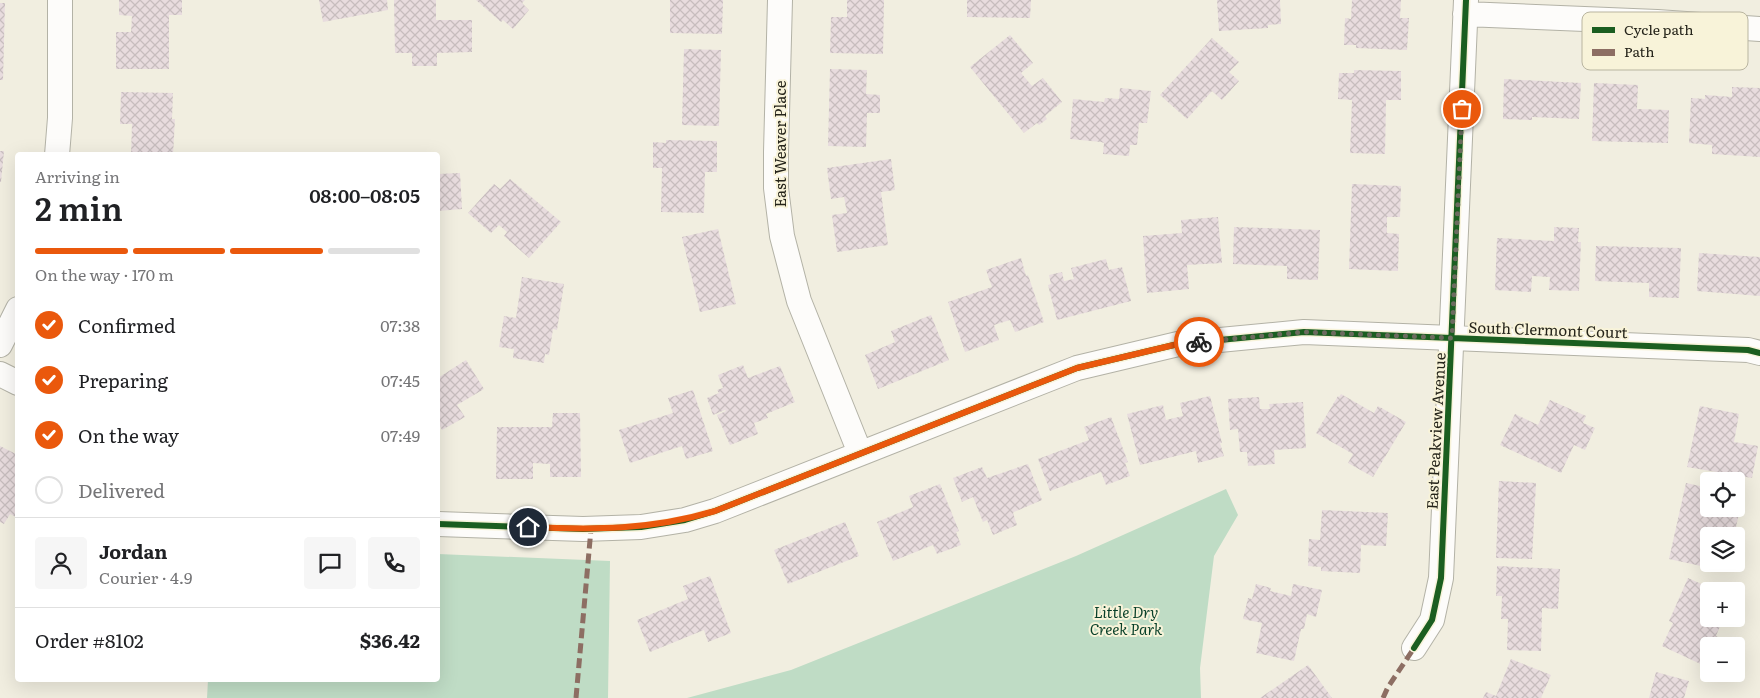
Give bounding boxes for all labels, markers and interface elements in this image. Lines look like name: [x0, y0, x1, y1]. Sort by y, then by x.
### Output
legend: [1582, 12, 1748, 70]
text: Cycle path: [1624, 19, 1693, 39]
text: Path: [1624, 41, 1654, 61]
street label: East Weaver Place: [768, 80, 791, 207]
pin: [1441, 88, 1483, 130]
icon: bag: [1448, 95, 1476, 123]
text: Arriving in: [35, 164, 120, 188]
text: 08:00–08:05: [309, 181, 420, 209]
text: 2 min: [35, 183, 123, 231]
text: On the way · 170 m: [35, 262, 174, 286]
icon: check: [35, 311, 63, 339]
text: Confirmed: [78, 311, 176, 339]
text: 07:38: [380, 313, 420, 337]
street label: South Clermont Court: [1468, 315, 1628, 343]
courier: [1174, 317, 1224, 367]
icon: bike: [1185, 328, 1213, 356]
street label: East Peakview Avenue: [1419, 352, 1451, 510]
icon: check: [35, 366, 63, 394]
text: Preparing: [78, 366, 168, 394]
text: 07:45: [381, 368, 420, 392]
icon: check: [35, 421, 63, 449]
text: On the way: [78, 421, 179, 449]
text: 07:49: [381, 423, 420, 447]
map controls: [1700, 472, 1745, 682]
button: locate: [1700, 472, 1745, 517]
text: Delivered: [78, 476, 165, 504]
pin: [507, 506, 549, 548]
icon: home: [514, 513, 542, 541]
button: layers: [1700, 527, 1745, 572]
button: person: [35, 537, 87, 589]
text: Jordan: [99, 537, 168, 565]
button: chat: [304, 537, 356, 589]
button: phone: [368, 537, 420, 589]
text: Courier · 4.9: [99, 565, 192, 589]
button: +: [1700, 582, 1745, 627]
park label: Little Dry Creek Park: [1090, 600, 1163, 640]
text: Order #8102: [35, 626, 144, 654]
text: $36.42: [360, 626, 420, 654]
button: −: [1700, 637, 1745, 682]

